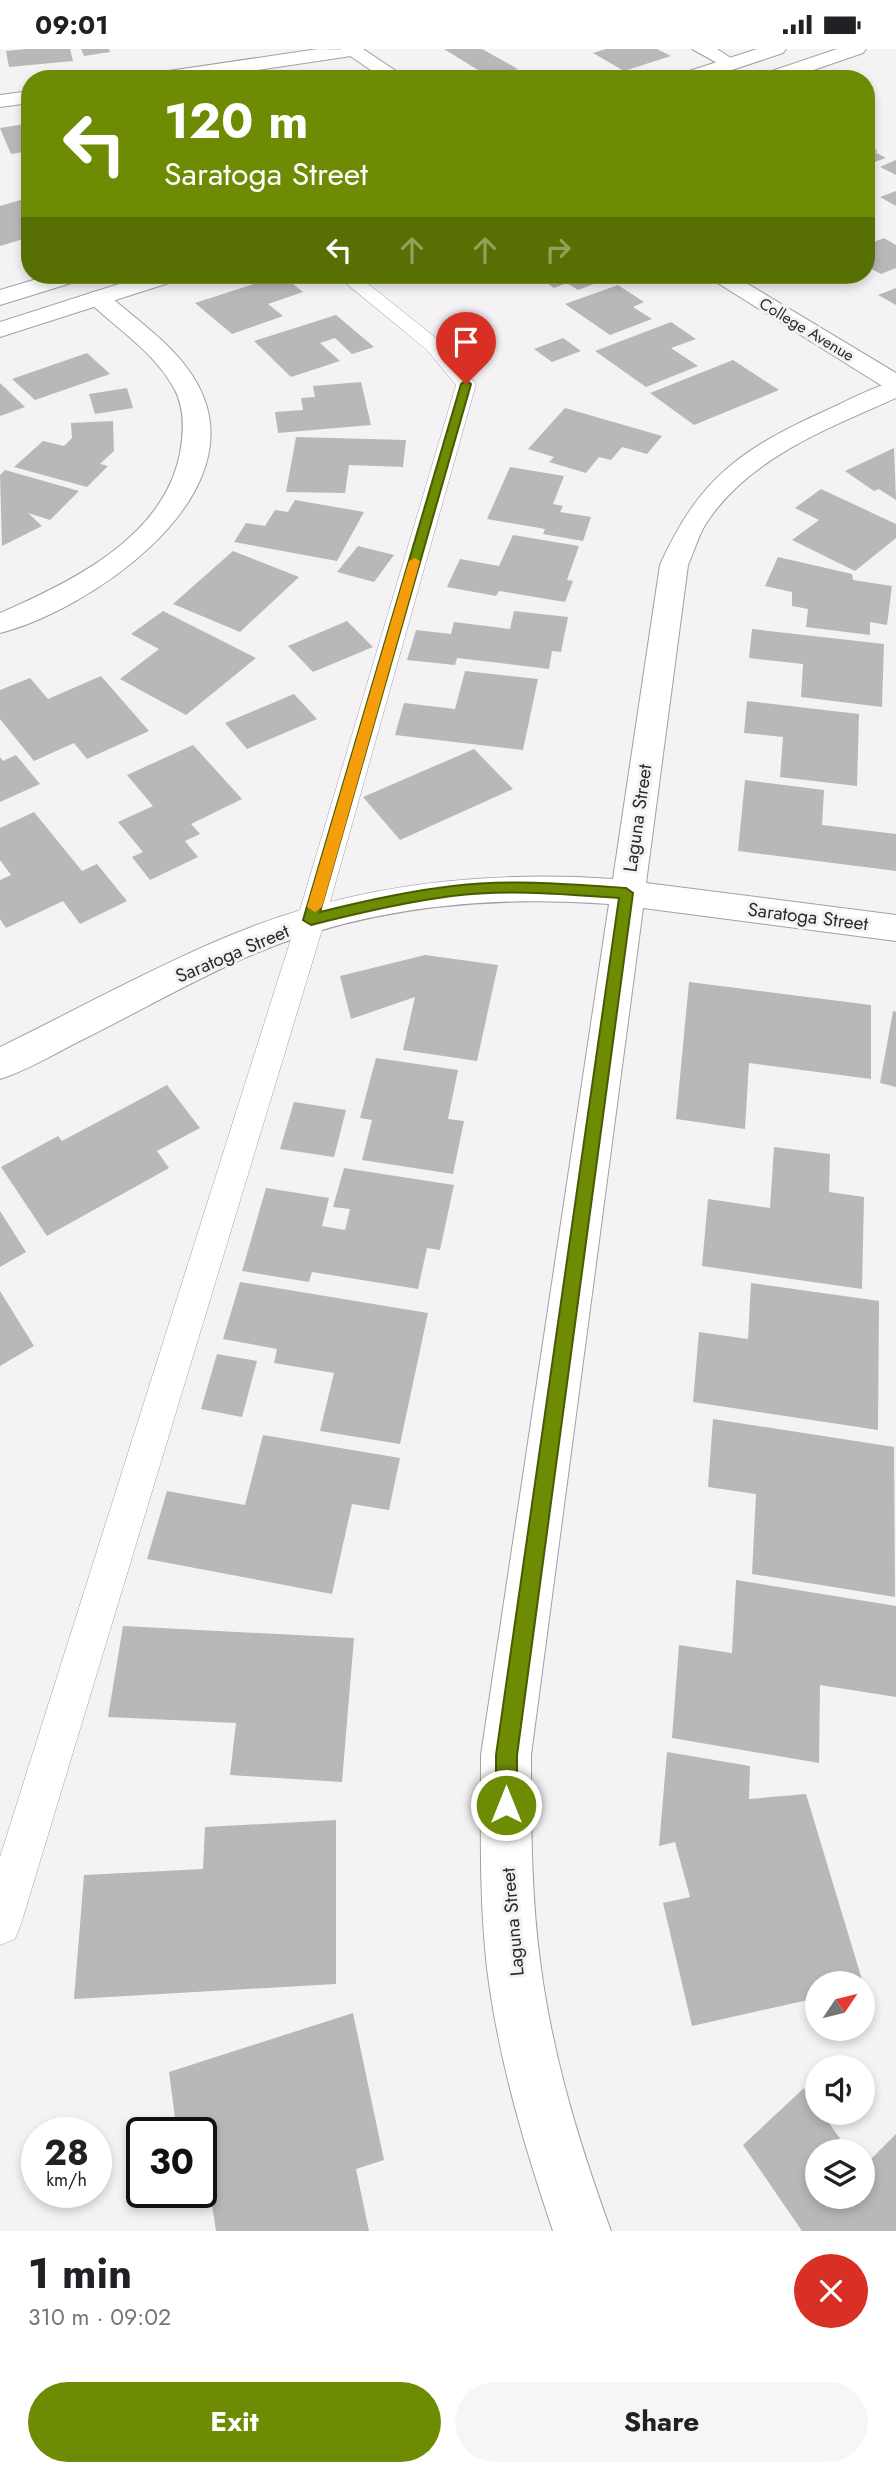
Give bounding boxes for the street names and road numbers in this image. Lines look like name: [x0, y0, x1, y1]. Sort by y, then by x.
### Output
street label: College Avenue: [755, 292, 859, 367]
street label: Laguna Street: [617, 762, 658, 874]
street label: Saratoga Street: [746, 896, 870, 937]
street label: Saratoga Street: [171, 917, 294, 990]
street label: Laguna Street: [494, 1866, 531, 1977]

